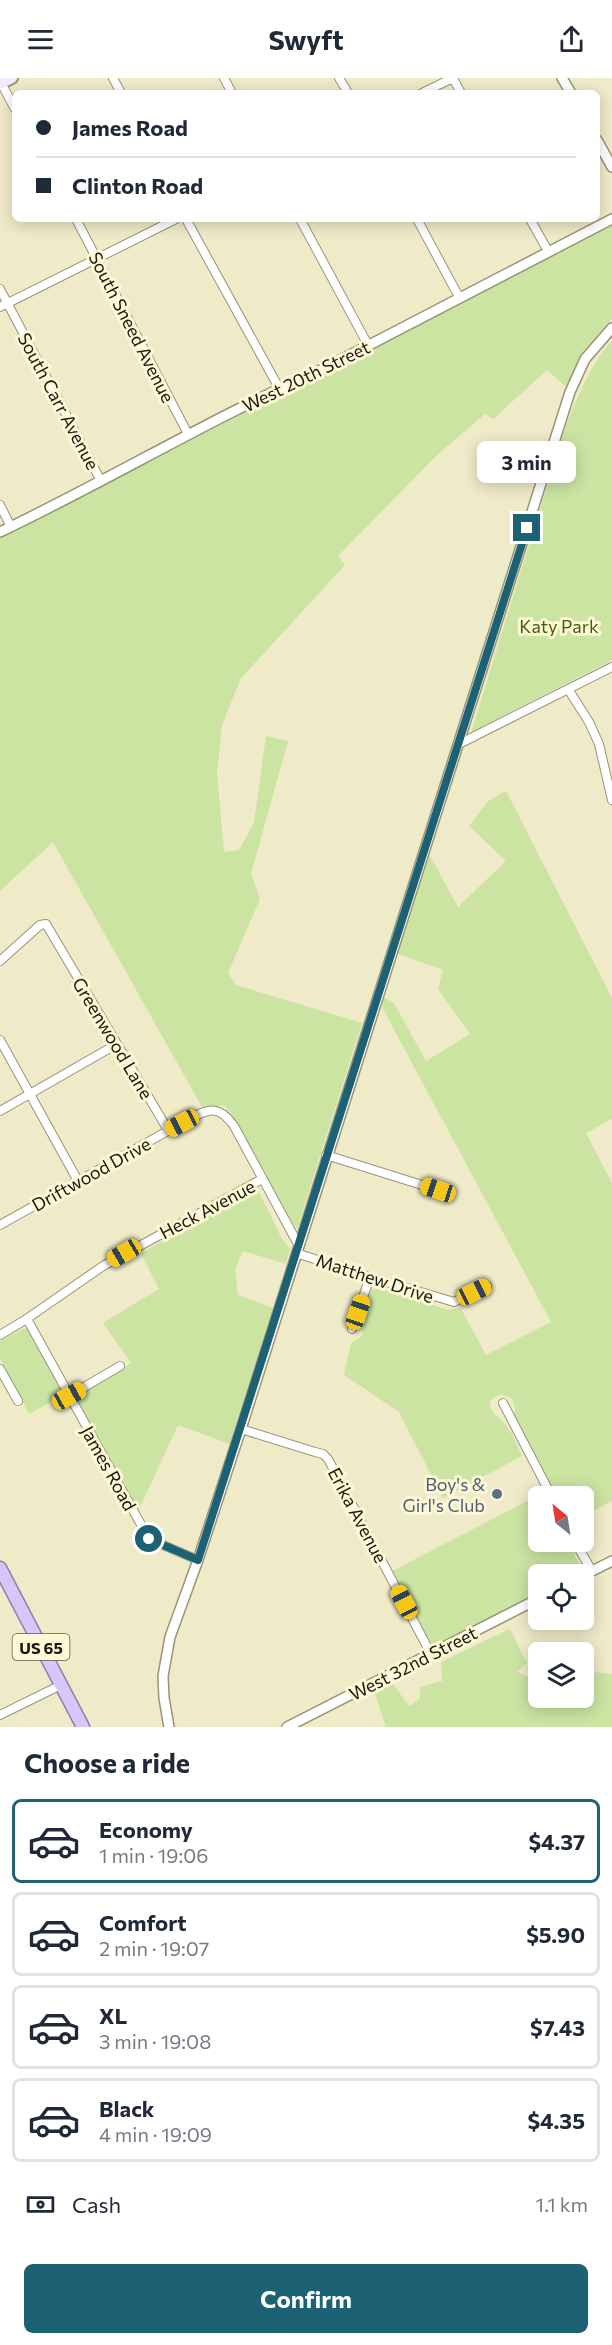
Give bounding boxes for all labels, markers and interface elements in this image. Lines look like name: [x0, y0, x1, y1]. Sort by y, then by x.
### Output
icon: menu: [24, 23, 57, 56]
text: Swyft: [268, 23, 344, 56]
icon: share: [555, 23, 588, 56]
text: James Road: [72, 114, 188, 141]
text: Clinton Road: [72, 172, 203, 199]
street label: South Sneed Avenue: [84, 248, 180, 406]
street label: South Carr Avenue: [14, 329, 104, 473]
street label: West 20th Street: [239, 336, 373, 416]
callout: 3 min: [478, 441, 576, 483]
text: 3 min: [501, 450, 552, 474]
route end: [513, 514, 540, 541]
park label: Katy Park: [519, 615, 599, 637]
street label: Greenwood Lane: [68, 973, 158, 1103]
car: [162, 1107, 202, 1139]
street label: Driftwood Drive: [28, 1132, 154, 1216]
street label: Heck Avenue: [155, 1175, 259, 1243]
car: [418, 1176, 458, 1204]
car: [104, 1236, 144, 1270]
street label: Matthew Drive: [314, 1249, 436, 1307]
car: [454, 1276, 494, 1308]
car: [344, 1292, 372, 1332]
car: [49, 1379, 89, 1413]
street label: James Road: [77, 1422, 141, 1514]
street label: Erika Avenue: [324, 1463, 392, 1567]
place label: Boy's & Girl's Club: [403, 1473, 485, 1516]
north arrow: [528, 1486, 594, 1552]
map controls: [528, 1486, 594, 1708]
marker: Boy's & Girl's Club: [490, 1487, 504, 1501]
route start: [135, 1525, 162, 1552]
button: locate: [528, 1564, 594, 1630]
car: [388, 1582, 420, 1622]
street label: West 32nd Street: [345, 1621, 481, 1705]
road number: US 65: [12, 1634, 70, 1660]
button: layers: [528, 1642, 594, 1708]
text: Choose a ride: [24, 1746, 190, 1779]
icon: car: [27, 1814, 81, 1868]
text: Economy: [99, 1816, 193, 1843]
text: $4.37: [528, 1828, 585, 1855]
text: 1 min · 19:06: [99, 1843, 208, 1867]
icon: car: [27, 1907, 81, 1961]
text: Comfort: [99, 1909, 187, 1936]
text: $5.90: [526, 1921, 585, 1948]
text: 2 min · 19:07: [99, 1936, 209, 1960]
icon: car: [27, 2000, 81, 2054]
text: XL: [99, 2002, 127, 2029]
text: $7.43: [530, 2014, 585, 2041]
text: 3 min · 19:08: [99, 2029, 211, 2053]
icon: car: [27, 2093, 81, 2147]
text: Black: [99, 2095, 154, 2122]
text: $4.35: [527, 2107, 585, 2134]
text: 4 min · 19:09: [99, 2122, 212, 2146]
icon: cash: [24, 2188, 57, 2221]
text: Cash: [72, 2191, 121, 2218]
text: 1.1 km: [536, 2192, 588, 2216]
button: Confirm: [24, 2264, 588, 2333]

